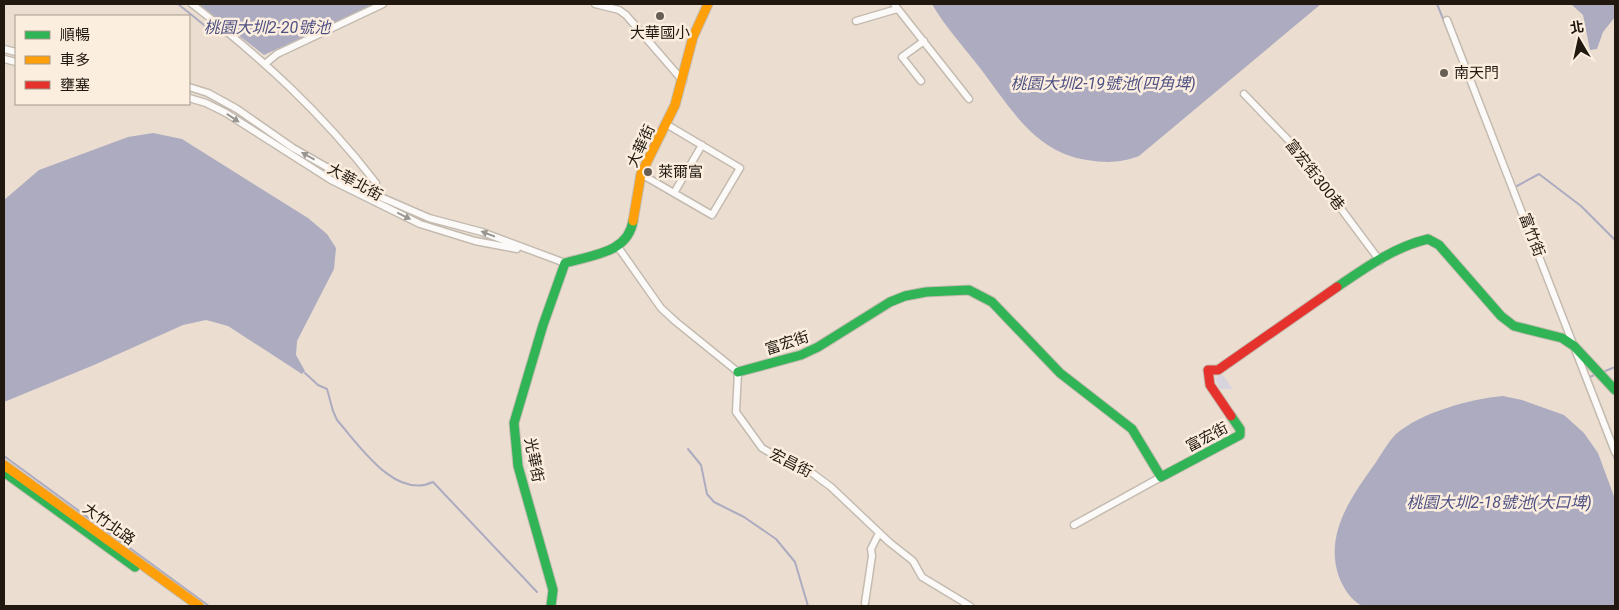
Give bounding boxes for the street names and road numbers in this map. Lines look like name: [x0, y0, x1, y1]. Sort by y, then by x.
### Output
street label: 大華街: [623, 122, 659, 170]
street label: 富宏街300巷: [1282, 136, 1348, 214]
street label: 大華北街: [324, 160, 386, 204]
street label: 富竹街: [1516, 211, 1548, 259]
street label: 富宏街: [763, 327, 811, 359]
street label: 富宏街: [1183, 418, 1231, 456]
street label: 光華街: [521, 436, 547, 484]
street label: 宏昌街: [767, 445, 815, 481]
street label: 大竹北路: [79, 499, 139, 549]

